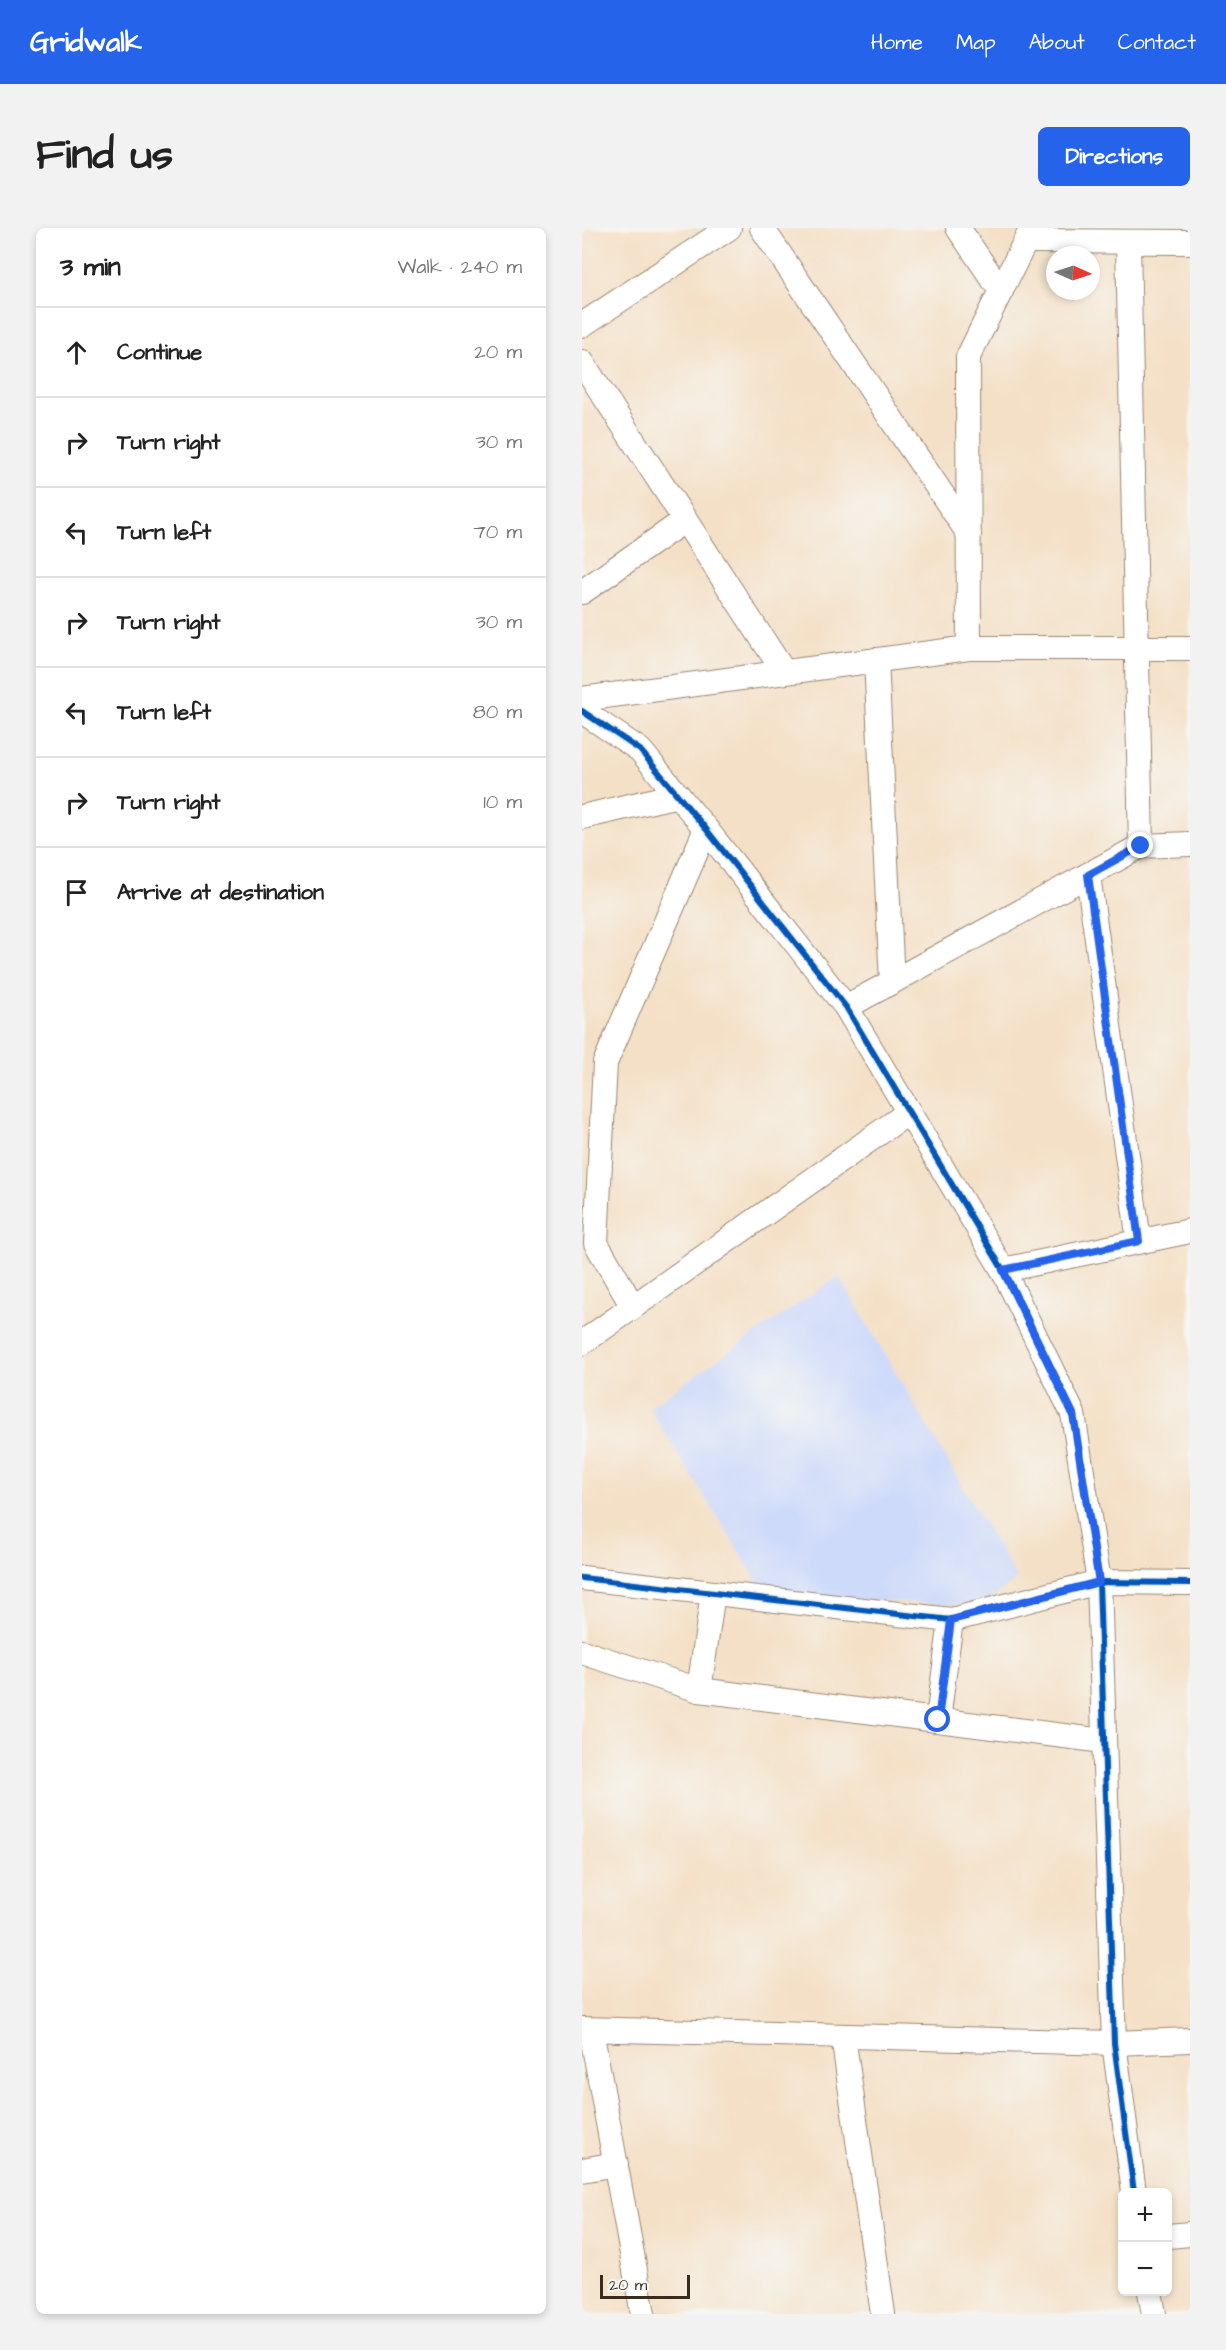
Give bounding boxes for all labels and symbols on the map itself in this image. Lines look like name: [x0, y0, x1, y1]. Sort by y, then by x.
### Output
north arrow: [1046, 246, 1100, 300]
route end: [1127, 832, 1153, 858]
route start: [924, 1706, 950, 1732]
scale bar: [600, 2272, 690, 2300]

